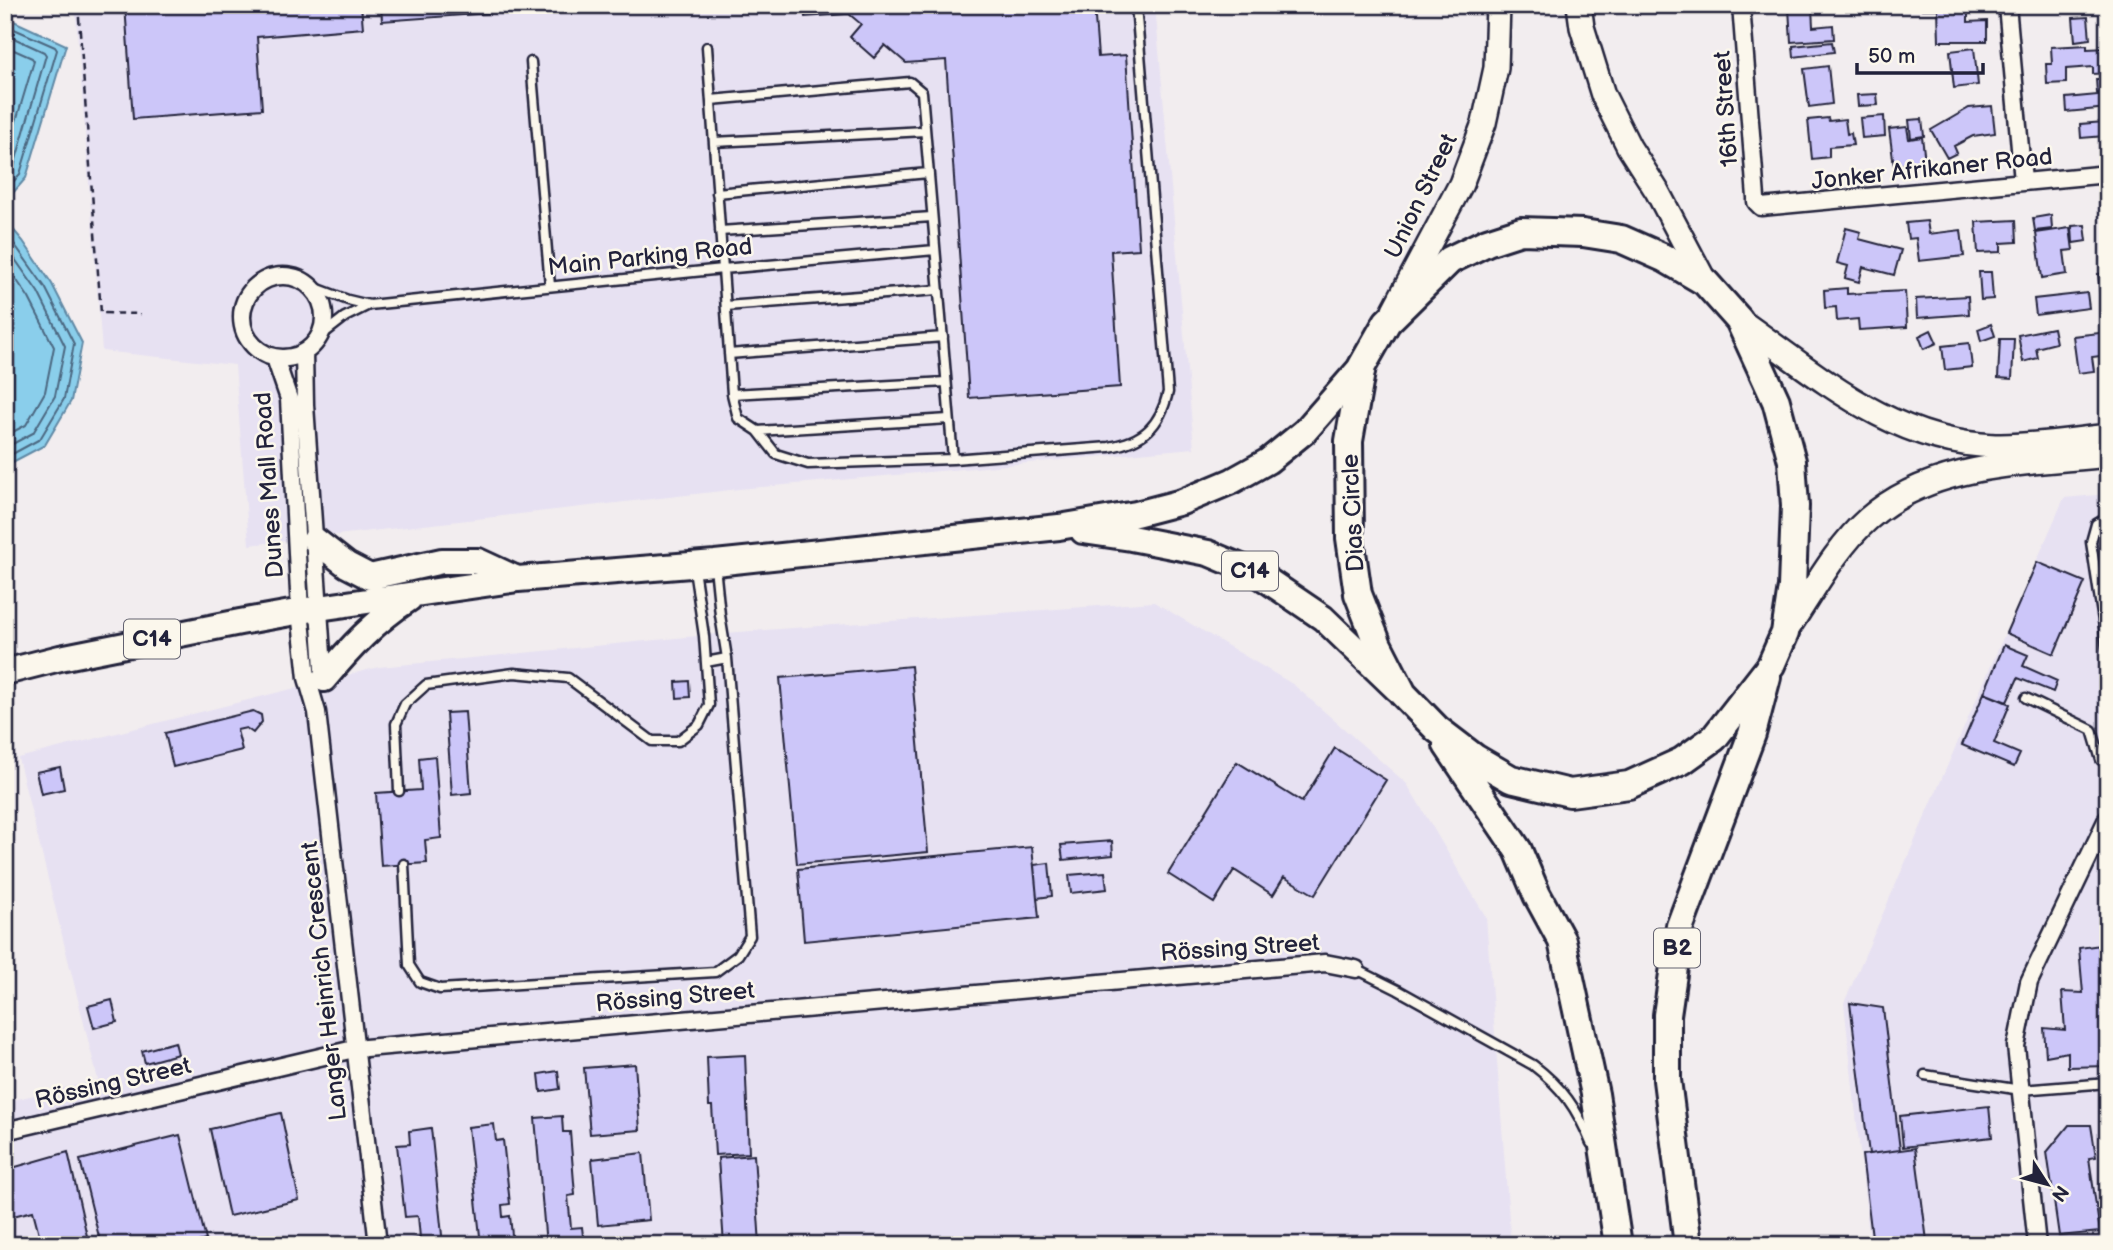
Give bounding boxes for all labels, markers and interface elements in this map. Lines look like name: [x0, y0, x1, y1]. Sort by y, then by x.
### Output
scale bar: [1857, 32, 1983, 76]
text: 50 m: [1868, 44, 1915, 69]
street label: 16th Street: [1707, 49, 1745, 168]
street label: Union Street: [1378, 128, 1464, 263]
street label: Jonker Afrikaner Road: [1810, 142, 2054, 196]
street label: Main Parking Road: [546, 232, 754, 282]
street label: Dunes Mall Road: [248, 391, 290, 579]
street label: Dias Circle: [1335, 453, 1371, 573]
road number: C14: [1222, 552, 1278, 590]
road number: C14: [124, 620, 180, 659]
street label: Langer Heinrich Crescent: [295, 839, 353, 1122]
street label: Rössing Street: [1160, 928, 1321, 968]
road number: B2: [1654, 928, 1700, 967]
street label: Rössing Street: [594, 976, 756, 1018]
street label: Rössing Street: [32, 1051, 194, 1115]
north arrow: [2011, 1148, 2082, 1218]
text: N: [2046, 1181, 2073, 1206]

